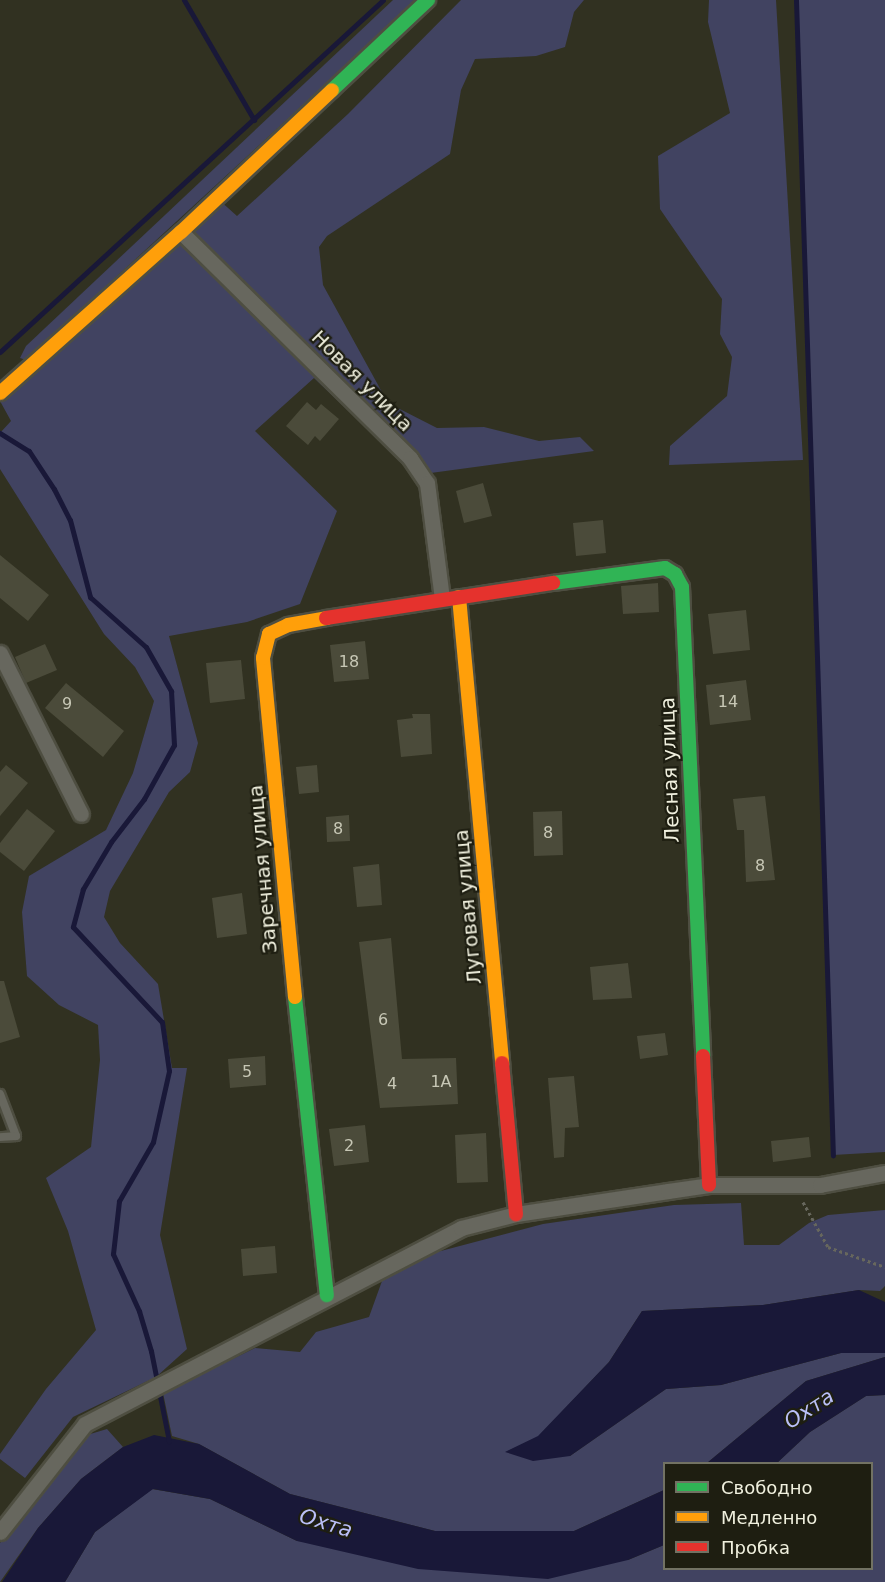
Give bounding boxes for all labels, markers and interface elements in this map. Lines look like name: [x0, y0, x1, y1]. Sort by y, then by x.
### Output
street label: Новая улица: [306, 325, 418, 437]
house number: 18: [339, 652, 359, 672]
house number: 14: [718, 692, 738, 712]
house number: 9: [62, 694, 72, 714]
street label: Лесная улица: [655, 697, 685, 843]
street label: Заречная улица: [244, 784, 282, 954]
house number: 8: [333, 819, 343, 839]
house number: 8: [543, 823, 553, 843]
street label: Луговая улица: [449, 828, 487, 986]
house number: 8: [755, 856, 765, 876]
house number: 6: [378, 1010, 388, 1030]
house number: 5: [242, 1062, 252, 1082]
house number: 1А: [430, 1072, 452, 1092]
house number: 4: [387, 1074, 397, 1094]
house number: 2: [344, 1136, 354, 1156]
water label: Охта: [779, 1384, 839, 1434]
legend: [663, 1462, 873, 1570]
text: Свободно: [721, 1477, 813, 1498]
water label: Охта: [296, 1503, 356, 1543]
text: Медленно: [721, 1507, 817, 1528]
text: Пробка: [721, 1537, 790, 1558]

